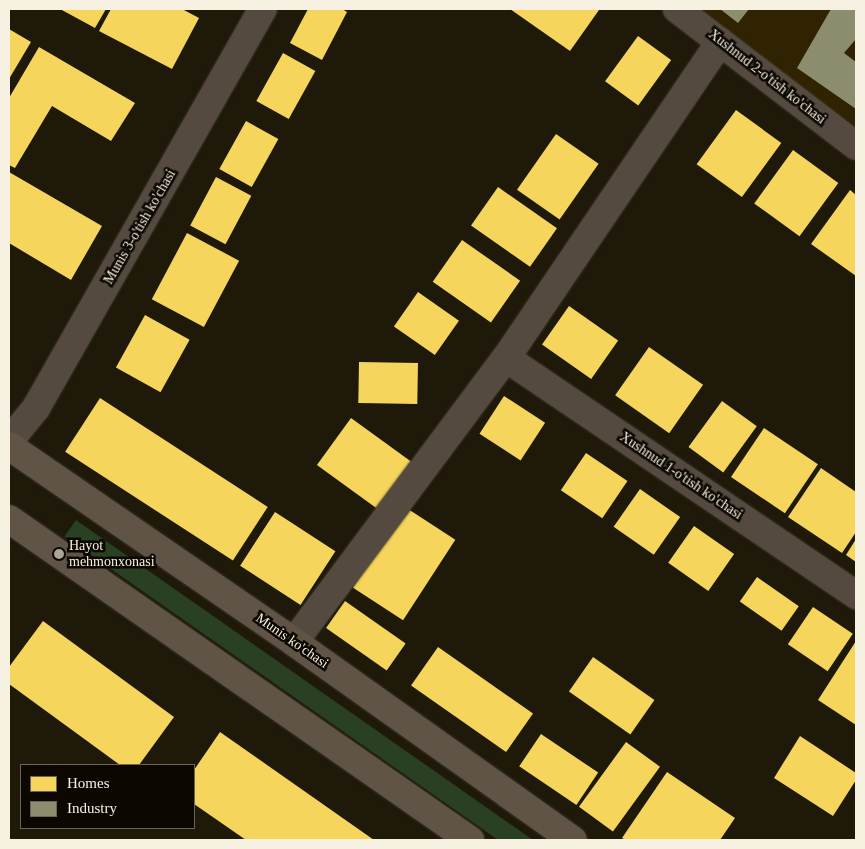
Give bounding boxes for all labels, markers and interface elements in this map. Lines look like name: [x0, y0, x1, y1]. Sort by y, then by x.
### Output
street label: Xushnud 2-o'tish ko'chasi: [705, 26, 829, 128]
street label: Munis 3-o'tish ko'chasi: [100, 167, 180, 287]
street label: Xushnud 1-o'tish ko'chasi: [617, 429, 745, 523]
place label: Hayot mehmonxonasi: [69, 538, 155, 570]
marker: Hayot mehmonxonasi: [53, 548, 65, 560]
street label: Munis ko'chasi: [253, 610, 331, 672]
legend: [20, 764, 195, 829]
text: Homes: [67, 775, 110, 791]
text: Industry: [67, 800, 117, 816]

